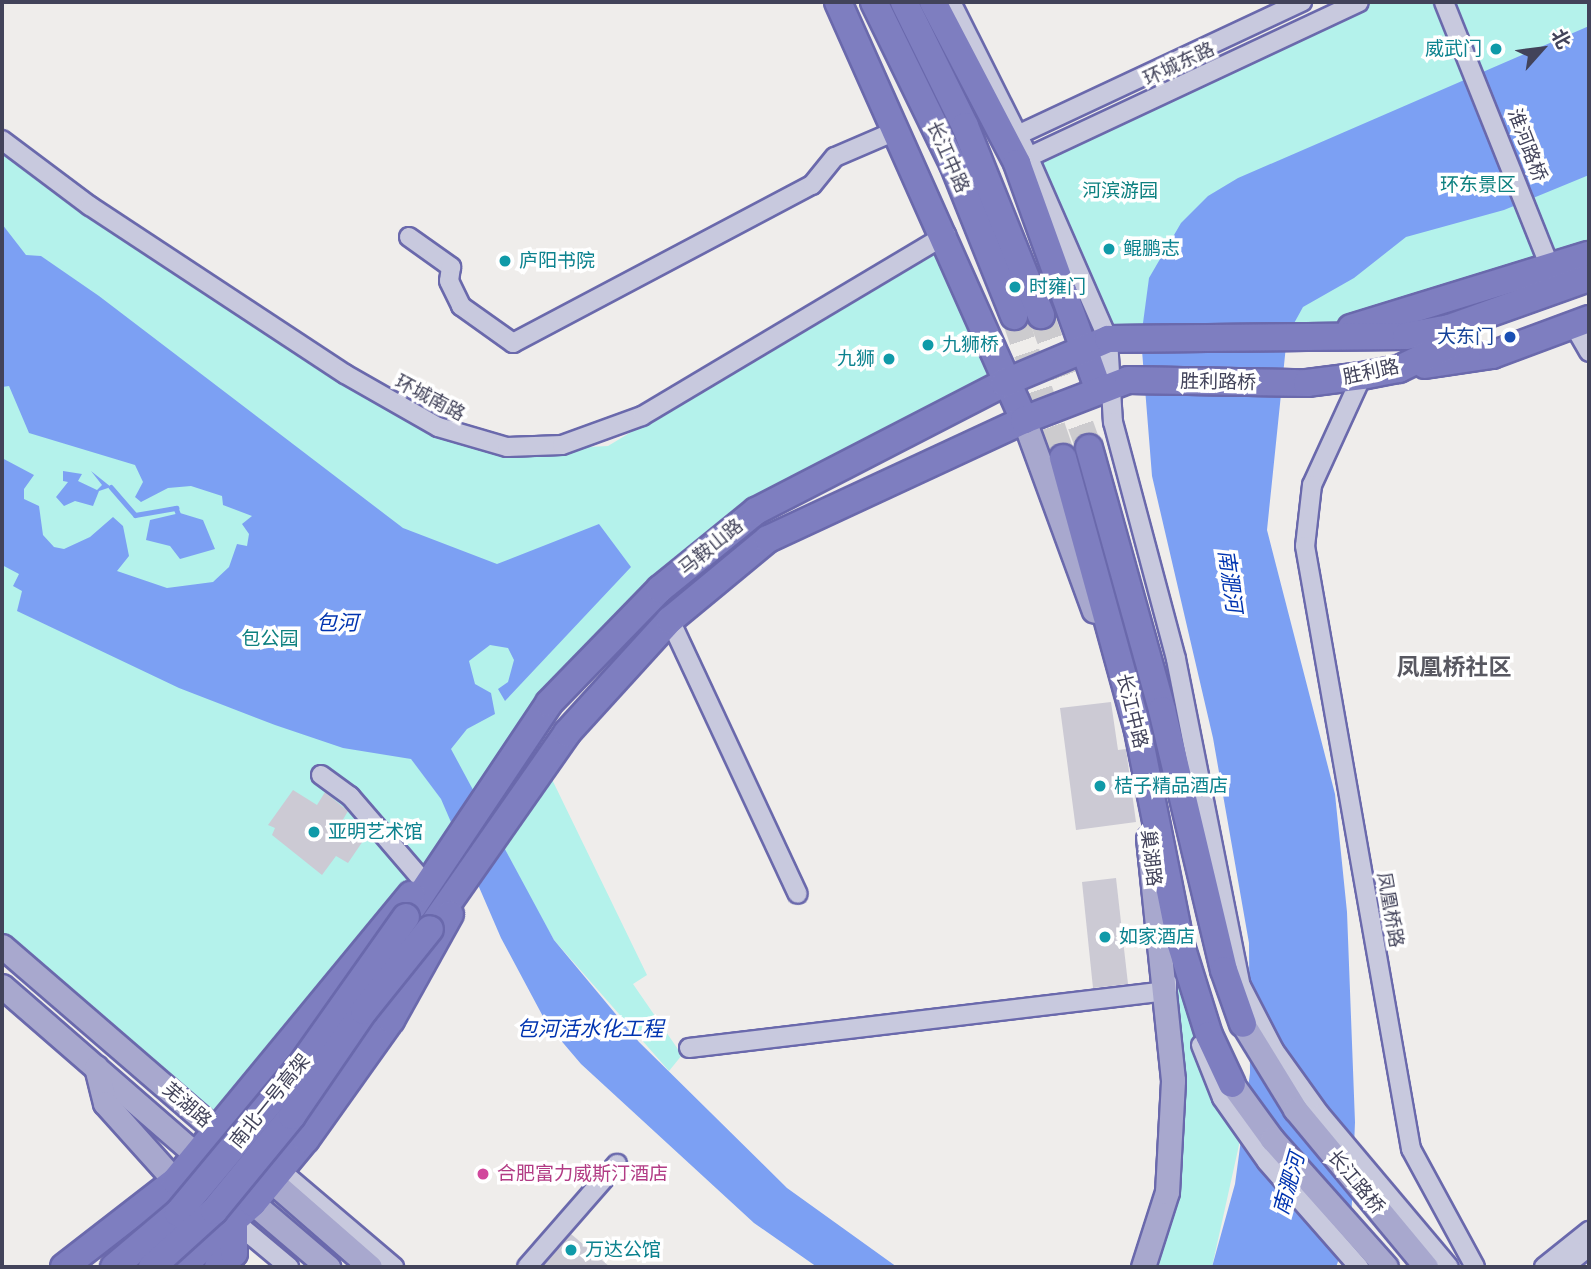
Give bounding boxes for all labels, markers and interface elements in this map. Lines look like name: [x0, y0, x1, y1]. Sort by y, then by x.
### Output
north arrow: [1507, 14, 1577, 84]
text: 北: [1546, 25, 1576, 53]
street label: 环城东路: [1140, 38, 1218, 90]
place label: 威武门: [1425, 38, 1482, 60]
marker: 威武门: [1488, 41, 1504, 57]
street label: 淮河路桥: [1503, 105, 1551, 185]
street label: 长江中路: [922, 118, 974, 196]
park label: 环东景区: [1440, 174, 1516, 196]
park label: 河滨游园: [1082, 180, 1158, 202]
place label: 鲲鹏志: [1123, 238, 1180, 260]
marker: 鲲鹏志: [1101, 241, 1117, 257]
place label: 庐阳书院: [519, 250, 595, 272]
marker: 庐阳书院: [497, 253, 513, 269]
place label: 时雍门: [1029, 276, 1086, 298]
marker: 时雍门: [1007, 279, 1023, 295]
place label: 大东门: [1437, 326, 1494, 348]
marker: 大东门: [1500, 327, 1520, 347]
place label: 九狮桥: [942, 334, 999, 356]
marker: 九狮桥: [920, 337, 936, 353]
place label: 九狮: [837, 348, 875, 370]
marker: 九狮: [881, 351, 897, 367]
street label: 胜利路: [1341, 355, 1401, 389]
street label: 环城南路: [391, 370, 469, 426]
street label: 胜利路桥: [1180, 370, 1256, 394]
street label: 马鞍山路: [674, 514, 748, 580]
water label: 南淝河: [1213, 548, 1247, 614]
water label: 包河: [316, 610, 358, 636]
park label: 包公园: [242, 628, 298, 650]
district label: 凤凰桥社区: [1397, 654, 1511, 682]
street label: 长江中路: [1112, 671, 1152, 751]
place label: 桔子精品酒店: [1114, 775, 1228, 797]
marker: 桔子精品酒店: [1092, 778, 1108, 794]
place label: 亚明艺术馆: [328, 821, 423, 843]
marker: 亚明艺术馆: [306, 824, 322, 840]
street label: 巢湖路: [1136, 828, 1166, 888]
street label: 凤凰桥路: [1372, 871, 1408, 949]
place label: 如家酒店: [1119, 926, 1195, 948]
marker: 如家酒店: [1097, 929, 1113, 945]
water label: 包河活水化工程: [517, 1016, 663, 1042]
street label: 南北一号高架: [225, 1050, 315, 1152]
street label: 芜湖路: [158, 1078, 216, 1132]
street label: 长江路桥: [1323, 1146, 1389, 1218]
water label: 南淝河: [1268, 1150, 1310, 1218]
place label: 合肥富力威斯汀酒店: [497, 1163, 668, 1185]
marker: 合肥富力威斯汀酒店: [475, 1166, 491, 1182]
place label: 万达公馆: [585, 1239, 661, 1261]
marker: 万达公馆: [563, 1242, 579, 1258]

